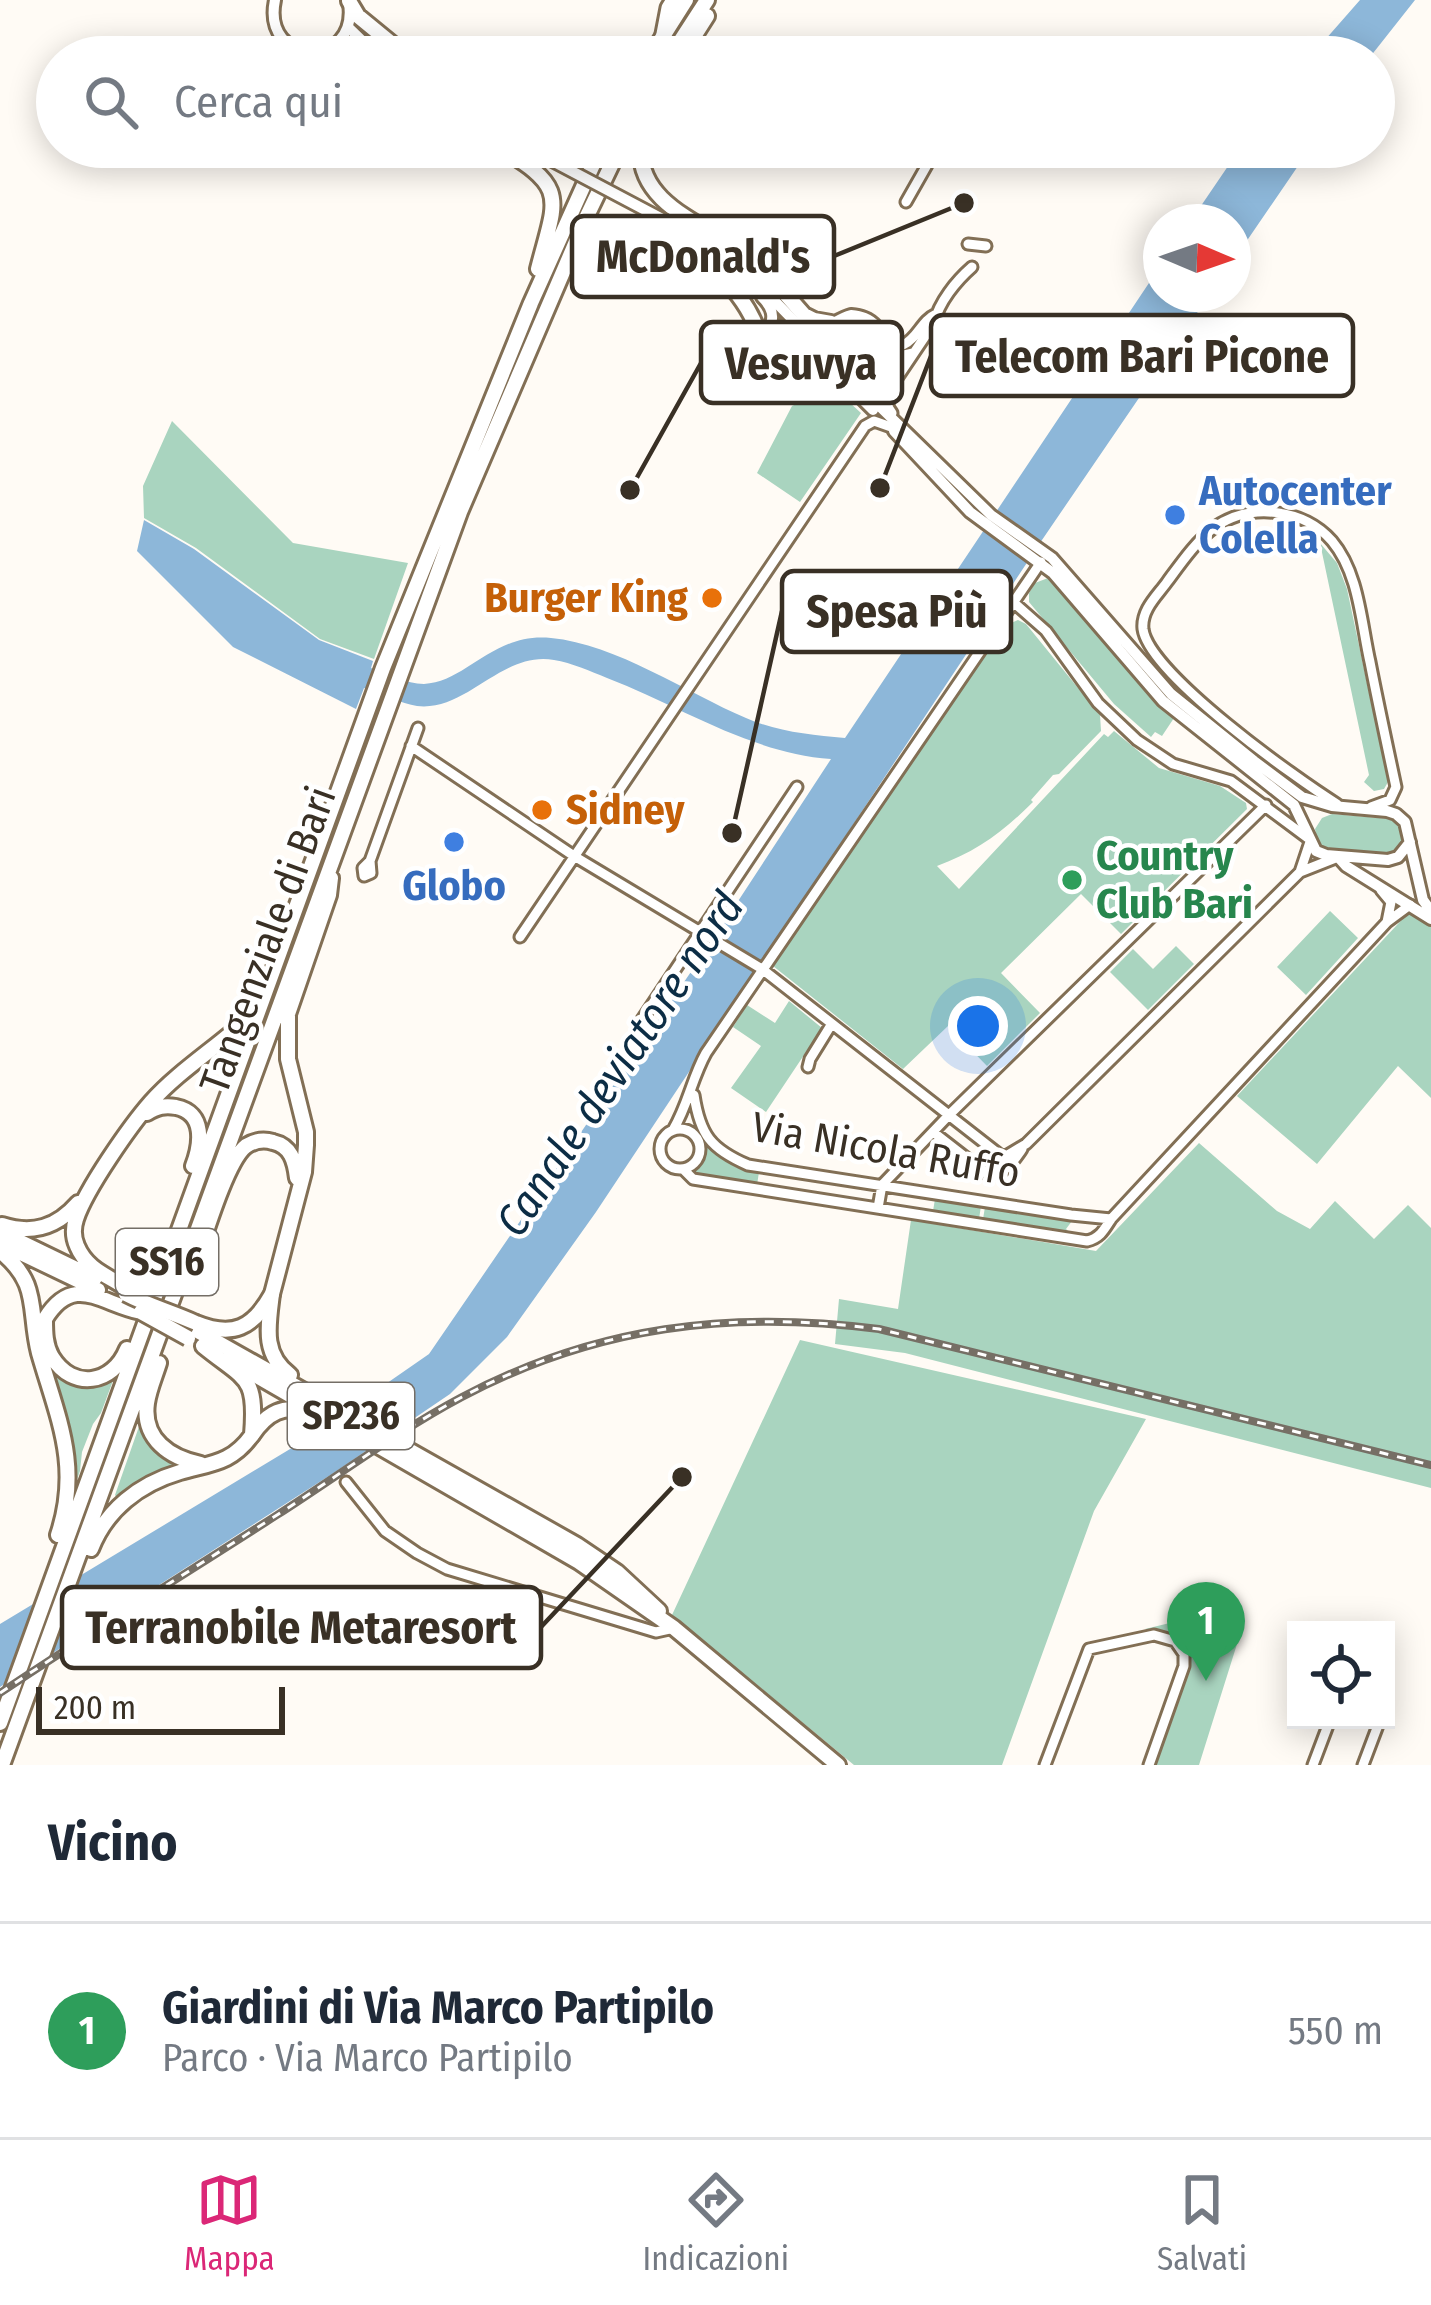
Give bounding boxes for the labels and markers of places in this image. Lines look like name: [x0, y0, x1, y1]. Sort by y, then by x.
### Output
callout: McDonald's: [572, 216, 834, 297]
callout: Telecom Bari Picone: [931, 315, 1353, 396]
callout: Vesuvya: [701, 322, 902, 403]
place label: Autocenter Colella: [1198, 466, 1392, 564]
marker: Autocenter Colella: [1162, 502, 1188, 528]
callout: Spesa Più: [782, 571, 1011, 652]
place label: Burger King: [484, 573, 688, 623]
marker: Burger King: [699, 585, 725, 611]
place label: Sidney: [566, 785, 686, 835]
marker: Sidney: [529, 797, 555, 823]
marker: Globo: [441, 829, 467, 855]
place label: Country Club Bari: [1096, 831, 1253, 929]
place label: Globo: [402, 861, 506, 911]
marker: Country Club Bari: [1059, 867, 1085, 893]
pin: 1: [1167, 1582, 1245, 1681]
callout: Terranobile Metaresort: [62, 1587, 541, 1668]

